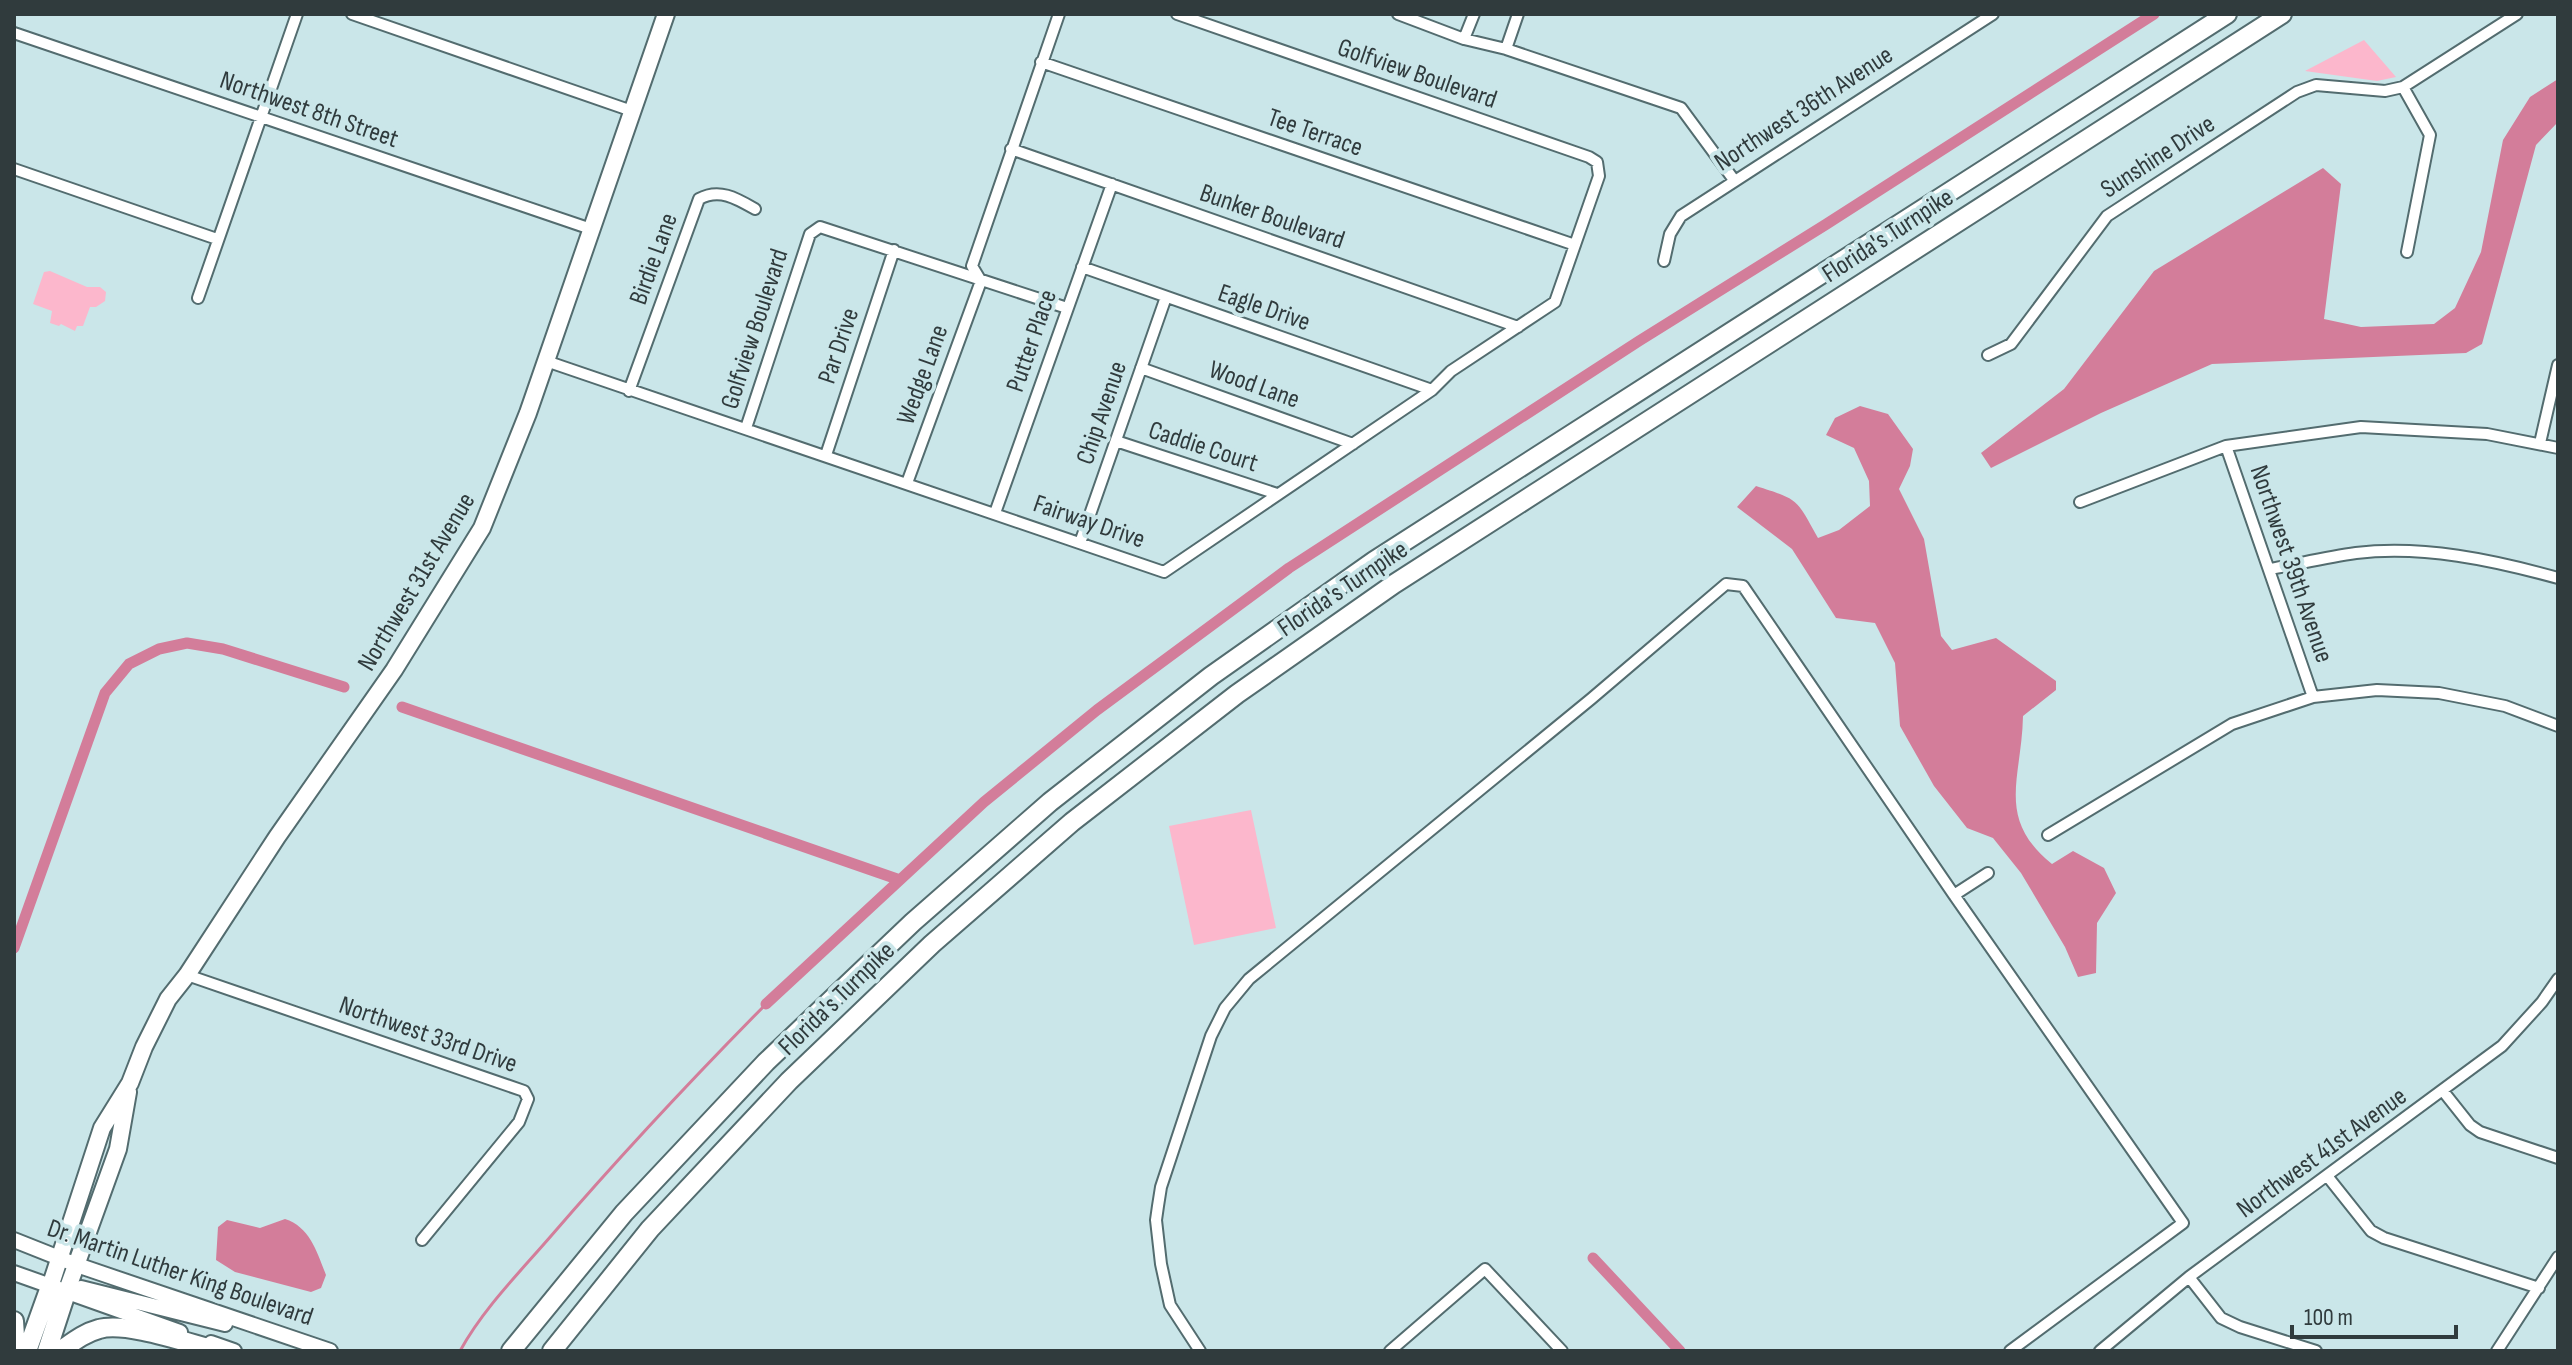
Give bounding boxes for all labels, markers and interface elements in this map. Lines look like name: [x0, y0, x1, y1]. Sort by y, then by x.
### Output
street label: Golfview Boulevard: [1333, 32, 1501, 116]
street label: Northwest 36th Avenue: [1709, 40, 1899, 178]
street label: Northwest 8th Street: [216, 65, 402, 155]
street label: Tee Terrace: [1263, 102, 1367, 164]
street label: Sunshine Drive: [2095, 109, 2221, 205]
street label: Bunker Boulevard: [1196, 178, 1348, 256]
street label: Florida's Turnpike: [1817, 182, 1959, 290]
street label: Birdie Lane: [623, 209, 685, 309]
street label: Golfview Boulevard: [715, 245, 795, 413]
street label: Eagle Drive: [1214, 278, 1314, 338]
street label: Putter Place: [1000, 286, 1064, 396]
street label: Par Drive: [812, 304, 866, 388]
street label: Wedge Lane: [891, 321, 955, 429]
street label: Wood Lane: [1204, 354, 1304, 416]
street label: Chip Avenue: [1070, 357, 1134, 469]
street label: Caddie Court: [1144, 415, 1262, 479]
street label: Northwest 39th Avenue: [2243, 461, 2339, 667]
street label: Northwest 31st Avenue: [352, 487, 482, 677]
street label: Fairway Drive: [1029, 489, 1149, 555]
street label: Florida's Turnpike: [1272, 534, 1414, 644]
street label: Florida's Turnpike: [772, 936, 902, 1062]
street label: Northwest 33rd Drive: [335, 990, 521, 1080]
street label: Northwest 41st Avenue: [2231, 1081, 2413, 1225]
street label: Dr. Martin Luther King Boulevard: [43, 1213, 317, 1333]
scale bar: [2292, 1289, 2456, 1339]
text: 100 m: [2304, 1303, 2353, 1332]

